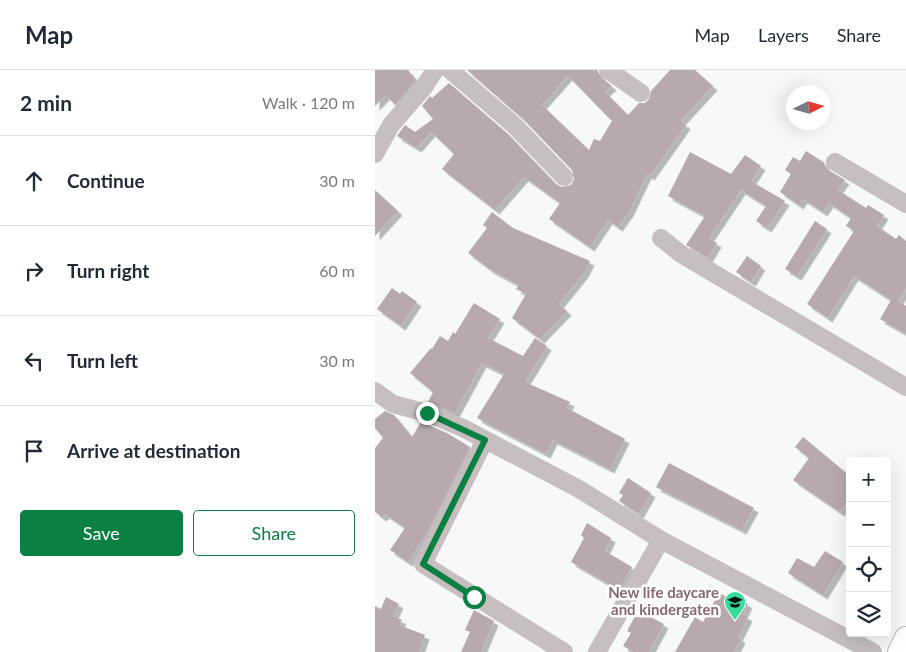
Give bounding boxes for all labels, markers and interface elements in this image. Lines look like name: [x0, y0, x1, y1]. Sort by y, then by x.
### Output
text: Map: [25, 20, 73, 49]
text: Map: [694, 24, 730, 46]
text: Layers: [758, 24, 809, 46]
text: Share: [837, 24, 881, 46]
north arrow: [786, 85, 831, 130]
text: 2 min: [20, 90, 72, 115]
text: Walk · 120 m: [262, 93, 355, 112]
icon: ahead: [20, 167, 48, 195]
text: Continue: [67, 169, 145, 192]
text: 30 m: [319, 171, 355, 190]
icon: right: [20, 257, 48, 285]
text: Turn right: [67, 259, 149, 282]
text: 60 m: [319, 261, 355, 280]
icon: left: [20, 347, 48, 375]
text: Turn left: [67, 349, 138, 372]
text: 30 m: [319, 351, 355, 370]
route end: [416, 402, 439, 425]
icon: arrive: [20, 437, 48, 465]
text: Arrive at destination: [67, 439, 240, 462]
map controls: [846, 457, 891, 637]
button: +: [846, 457, 891, 502]
button: −: [846, 502, 891, 547]
button: Save: [20, 510, 183, 556]
button: Share: [193, 510, 355, 556]
button: locate: [846, 547, 891, 592]
place label: New life daycare and kindergaten: [608, 583, 719, 618]
route start: [463, 586, 486, 609]
school or university icon: New life daycare and kindergaten: [723, 590, 747, 621]
button: layers: [846, 592, 891, 637]

